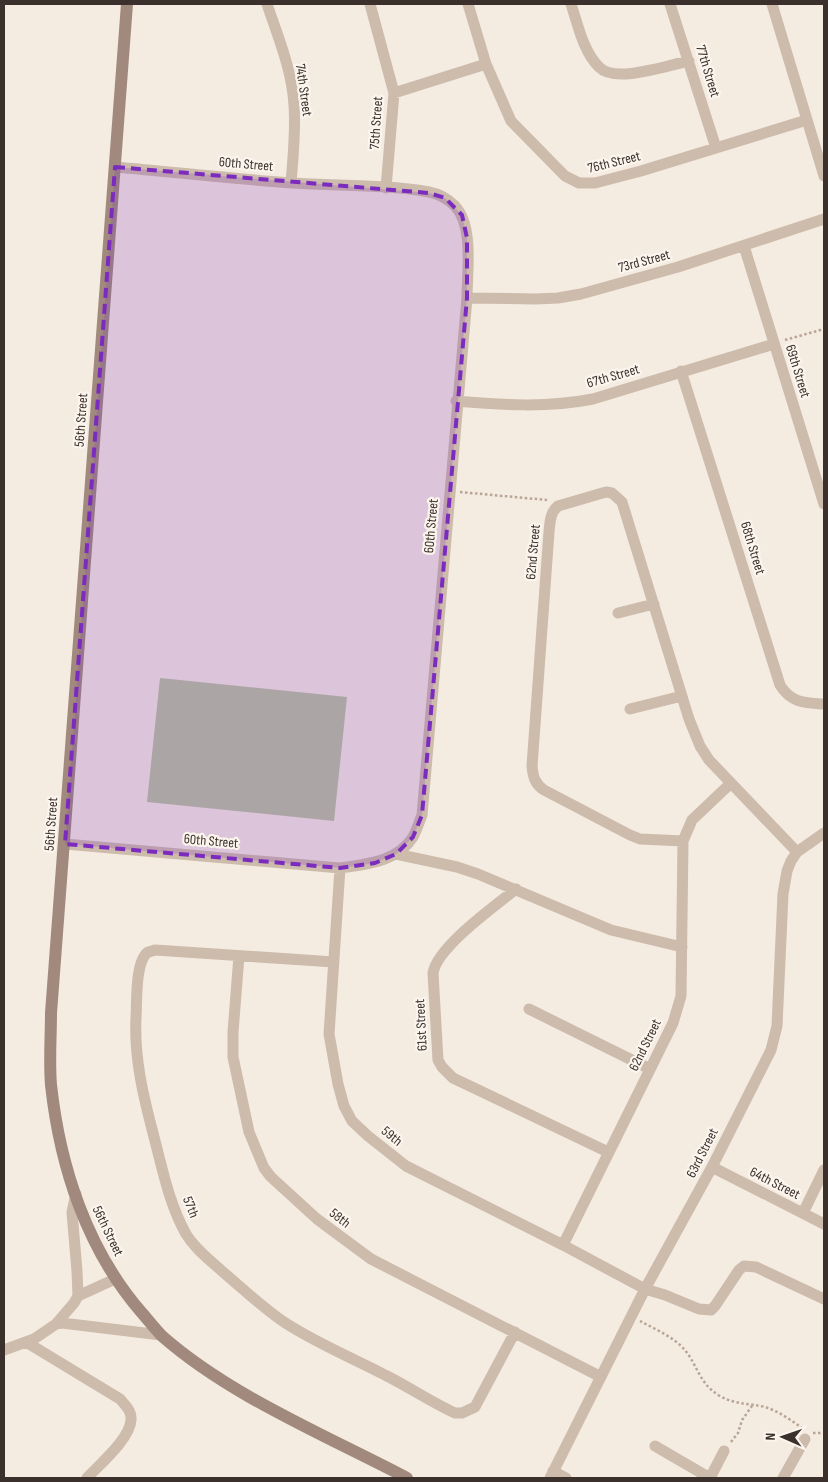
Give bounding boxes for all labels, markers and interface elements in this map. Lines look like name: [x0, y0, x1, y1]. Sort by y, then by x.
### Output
street label: 77th Street: [692, 43, 724, 99]
street label: 74th Street: [292, 63, 316, 117]
street label: 75th Street: [366, 96, 386, 150]
street label: 76th Street: [586, 147, 642, 177]
street label: 60th Street: [218, 153, 274, 175]
street label: 73rd Street: [616, 246, 672, 276]
street label: 69th Street: [782, 343, 814, 399]
street label: 67th Street: [585, 360, 641, 392]
street label: 56th Street: [71, 393, 91, 447]
street label: 60th Street: [420, 498, 442, 554]
street label: 68th Street: [737, 520, 769, 576]
street label: 62nd Street: [522, 524, 544, 580]
street label: 56th Street: [41, 797, 61, 851]
street label: 60th Street: [183, 830, 239, 852]
street label: 61st Street: [411, 999, 431, 1051]
street label: 62nd Street: [625, 1016, 665, 1074]
street label: 59th: [378, 1122, 406, 1150]
street label: 63rd Street: [682, 1125, 722, 1181]
street label: 64th Street: [747, 1163, 803, 1203]
street label: 57th: [179, 1194, 203, 1220]
street label: 56th Street: [89, 1203, 127, 1259]
street label: 58th: [326, 1205, 354, 1231]
north arrow: [758, 1412, 808, 1462]
text: N: [762, 1433, 779, 1441]

